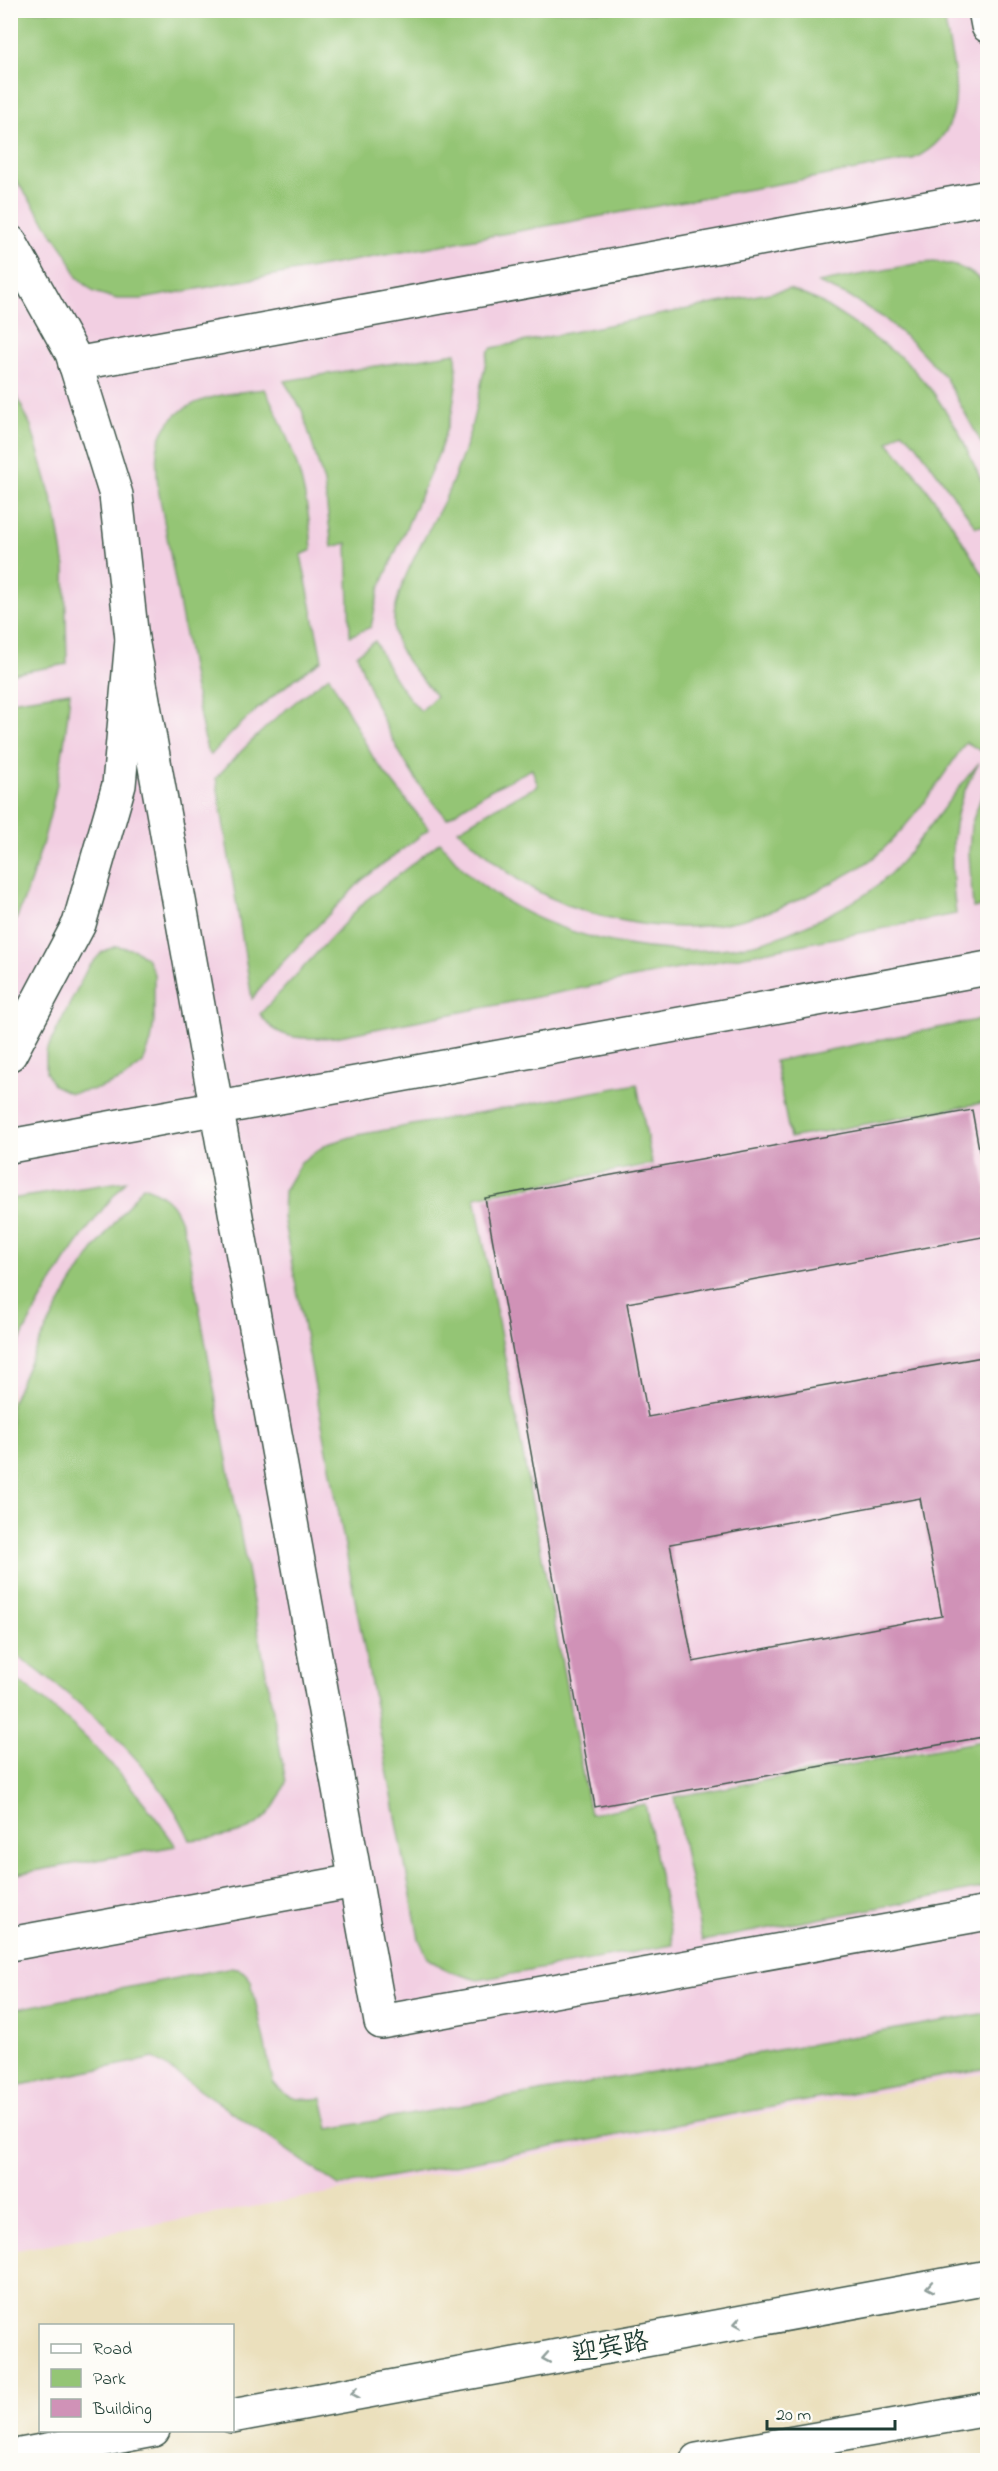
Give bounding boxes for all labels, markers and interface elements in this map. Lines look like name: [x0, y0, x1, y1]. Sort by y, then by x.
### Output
one-way arrow: [925, 2281, 935, 2293]
one-way arrow: [734, 2316, 744, 2329]
street label: 迎宾路: [569, 2323, 652, 2374]
legend: [39, 2324, 234, 2432]
text: Road: [93, 2337, 132, 2363]
one-way arrow: [542, 2351, 552, 2364]
text: Park: [93, 2367, 126, 2393]
one-way arrow: [350, 2387, 359, 2399]
scale bar: [767, 2393, 894, 2431]
text: Building: [92, 2397, 152, 2424]
text: 20 m: [776, 2403, 811, 2429]

